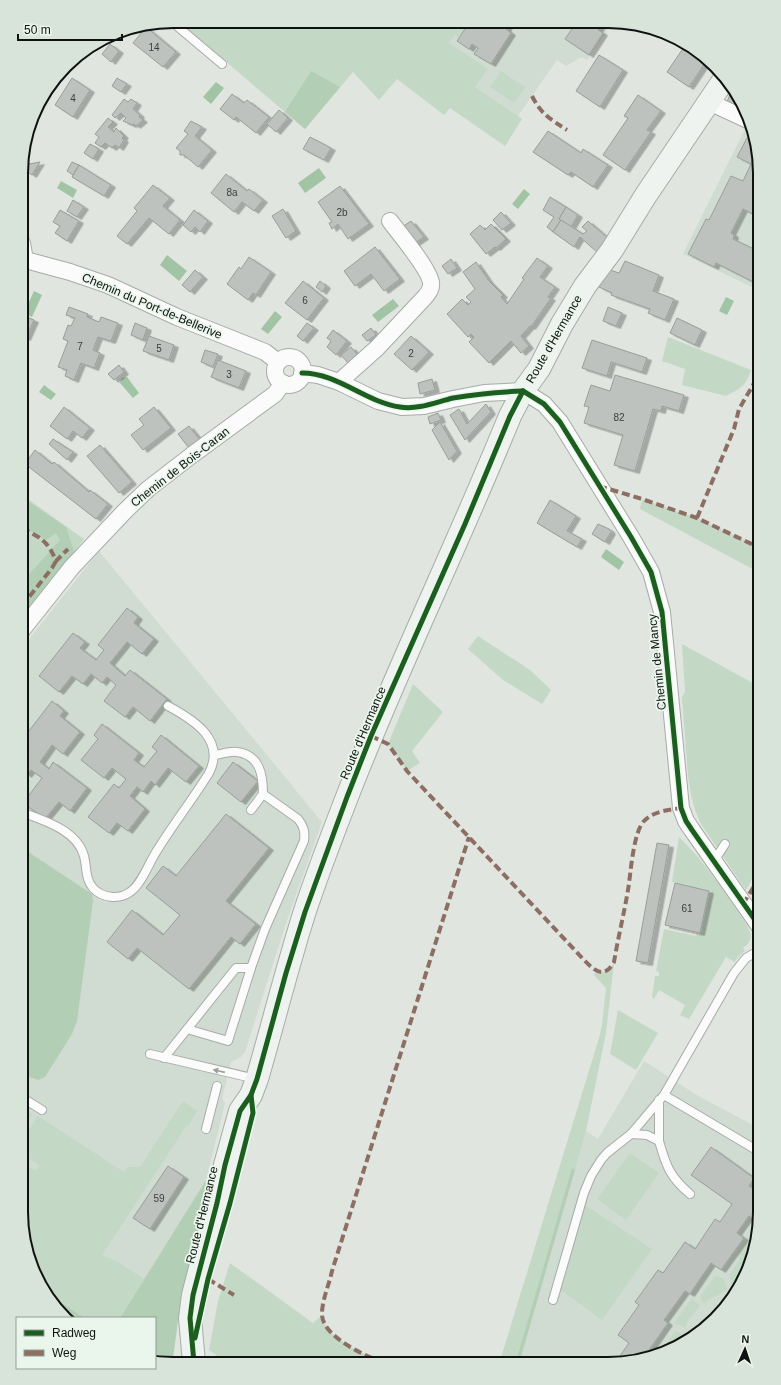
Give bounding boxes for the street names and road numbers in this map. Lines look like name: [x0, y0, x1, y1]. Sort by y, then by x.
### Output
street label: Chemin du Port-de-Bellerive: [80, 270, 224, 342]
street label: Route d'Hermance: [523, 292, 585, 386]
street label: Chemin de Bois-Caran: [128, 424, 232, 510]
street label: Chemin de Mancy: [645, 613, 669, 711]
street label: Route d'Hermance: [337, 684, 389, 782]
street label: Route d'Hermance: [183, 1165, 221, 1265]

